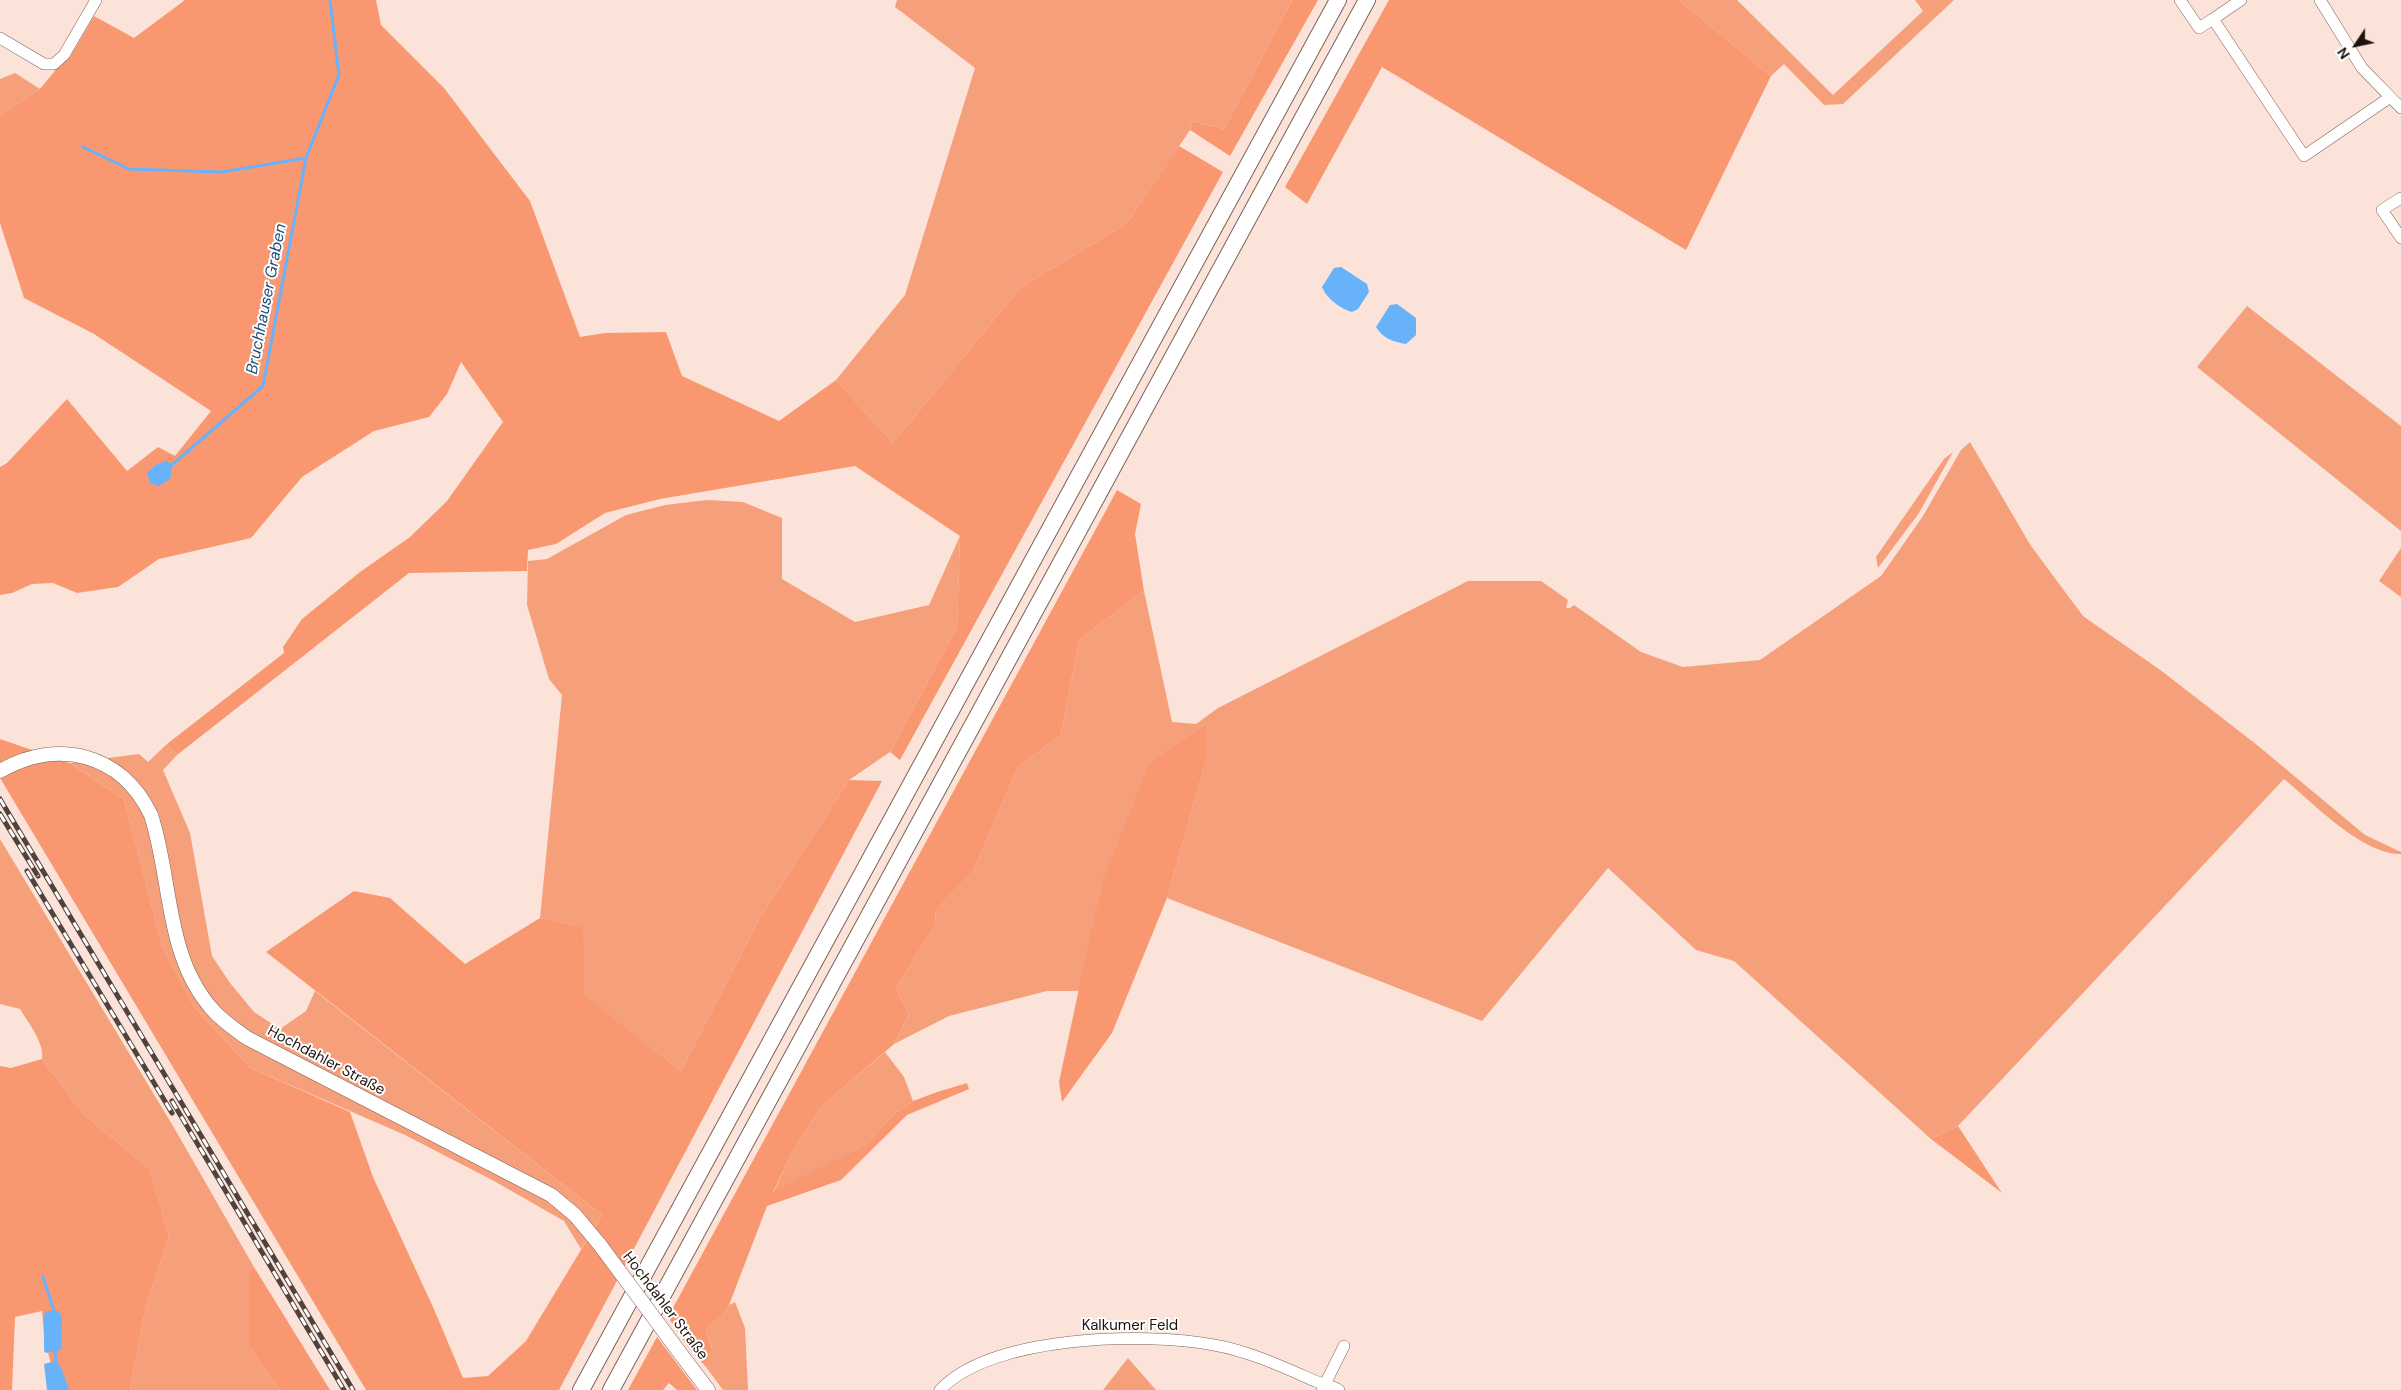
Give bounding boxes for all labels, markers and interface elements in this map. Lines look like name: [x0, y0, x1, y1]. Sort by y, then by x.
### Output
north arrow: [2331, 20, 2381, 70]
text: N: [2333, 44, 2354, 63]
water label: Bruchhauser Graben: [243, 222, 291, 376]
street label: Hochdahler Straße: [264, 1022, 388, 1100]
street label: Hochdahler Straße: [619, 1249, 711, 1363]
street label: Kalkumer Feld: [1082, 1317, 1178, 1335]

